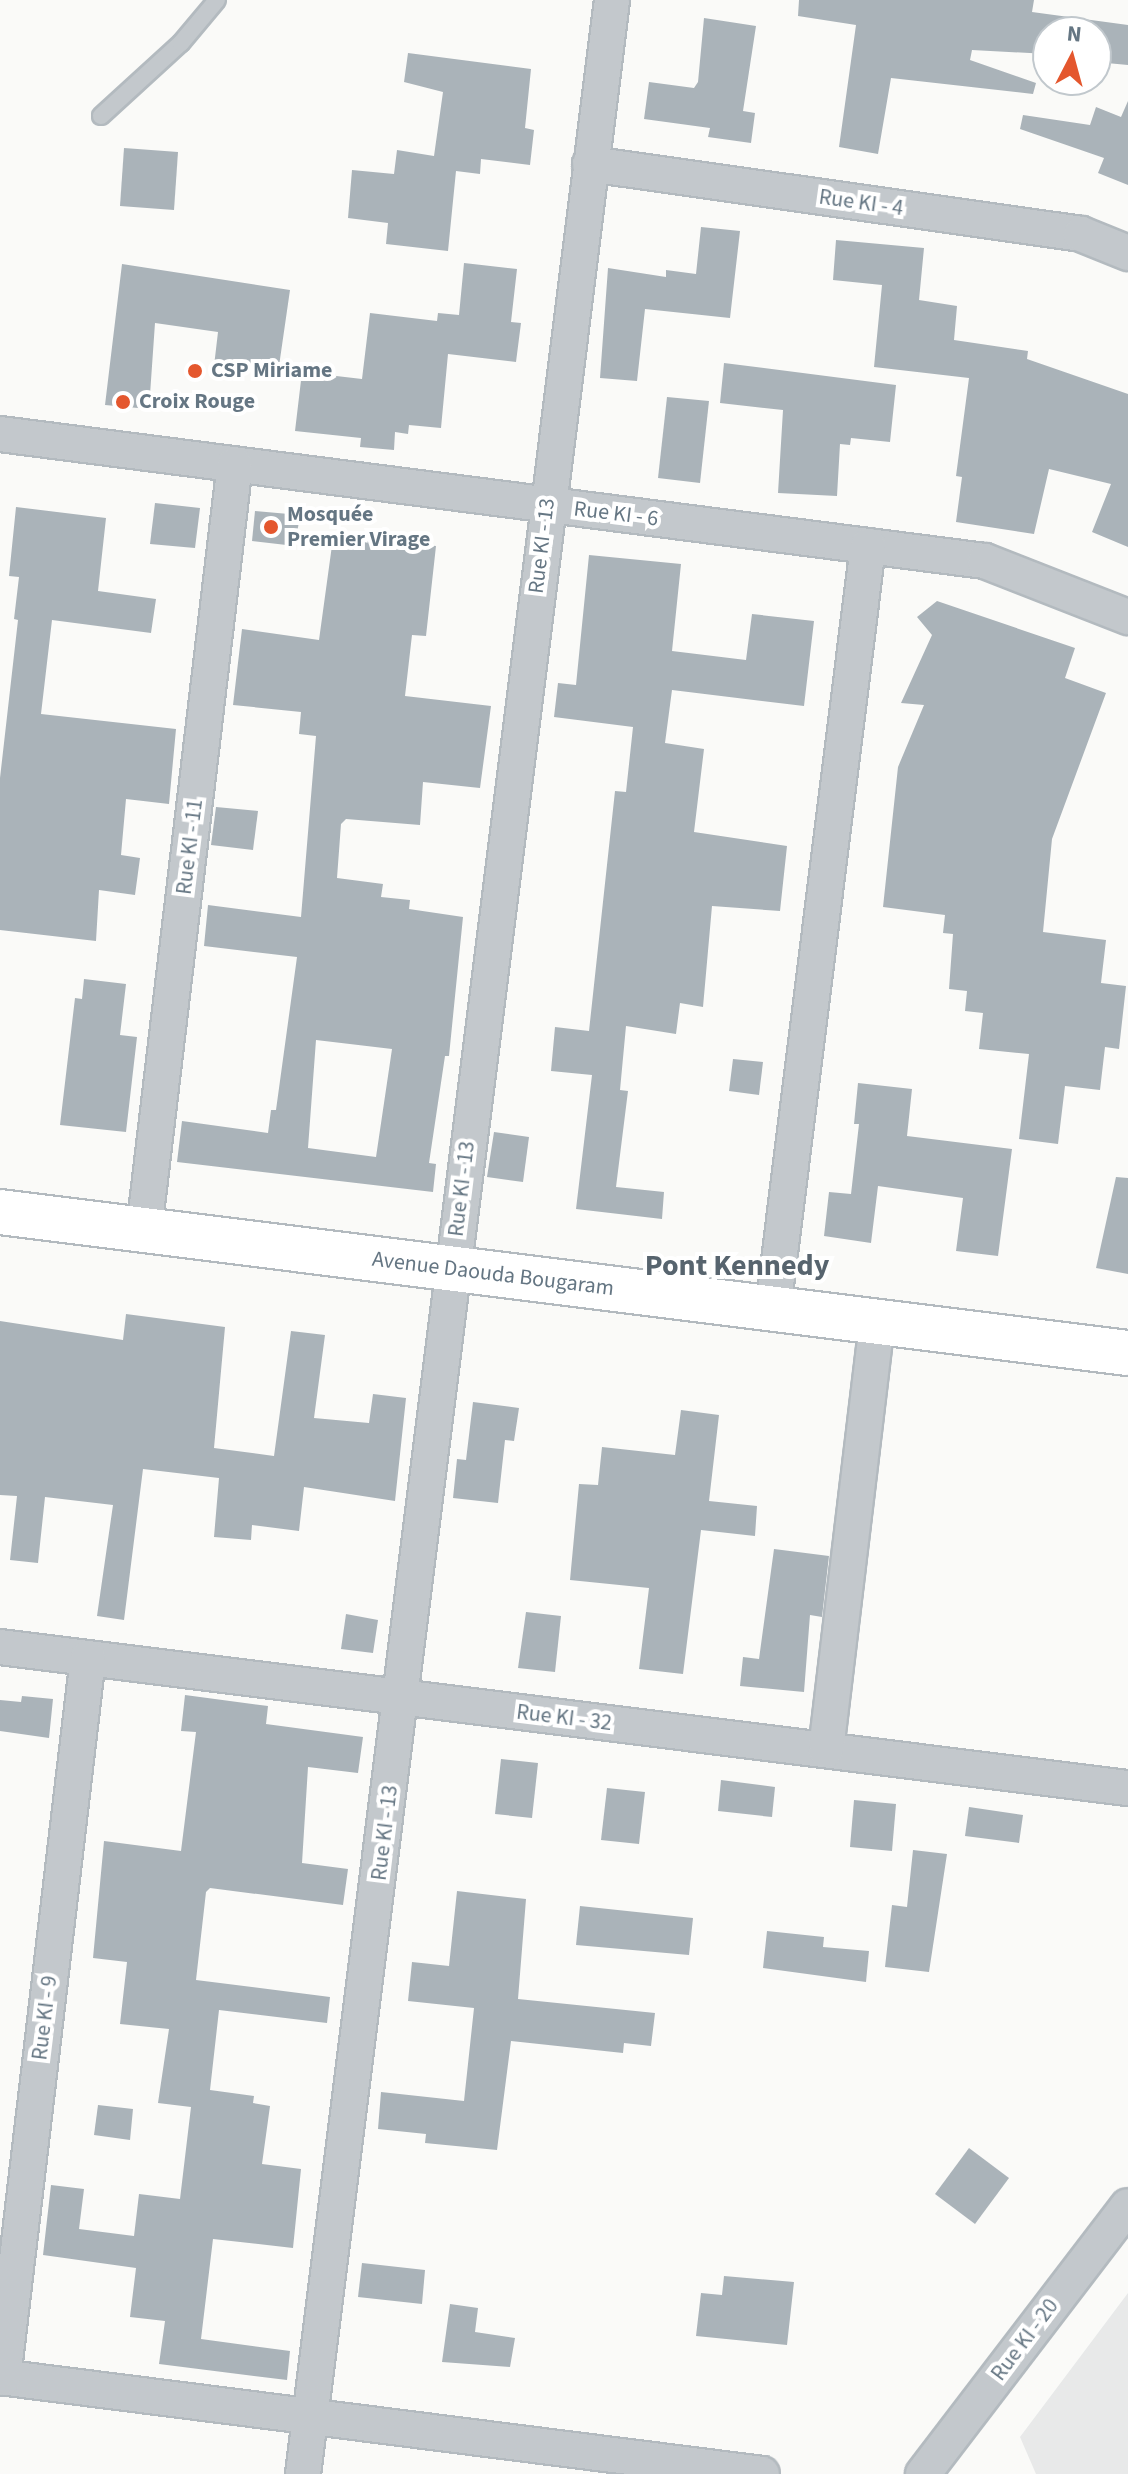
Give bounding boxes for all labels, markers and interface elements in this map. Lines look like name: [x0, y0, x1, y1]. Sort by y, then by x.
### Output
north arrow: [1032, 16, 1112, 96]
text: N: [1065, 17, 1083, 51]
street label: Rue KI - 4: [817, 184, 905, 222]
place label: CSP Miriame: [211, 358, 332, 384]
marker: CSP Miriame: [186, 362, 204, 380]
place label: Croix Rouge: [139, 389, 255, 415]
marker: Croix Rouge: [114, 393, 132, 411]
street label: Rue KI - 6: [572, 496, 660, 532]
street label: Rue KI - 13: [523, 497, 561, 595]
place label: Mosquée Premier Virage: [287, 501, 430, 552]
marker: Mosquée Premier Virage: [262, 518, 280, 536]
street label: Rue KI - 11: [171, 798, 209, 896]
street label: Rue KI - 13: [443, 1140, 481, 1238]
street label: Avenue Daouda Bougaram: [371, 1246, 615, 1302]
district label: Pont Kennedy: [645, 1248, 829, 1284]
street label: Rue KI - 32: [515, 1699, 613, 1737]
street label: Rue KI - 13: [366, 1784, 404, 1882]
street label: Rue KI - 9: [27, 1974, 63, 2062]
street label: Rue KI - 20: [986, 2294, 1064, 2386]

